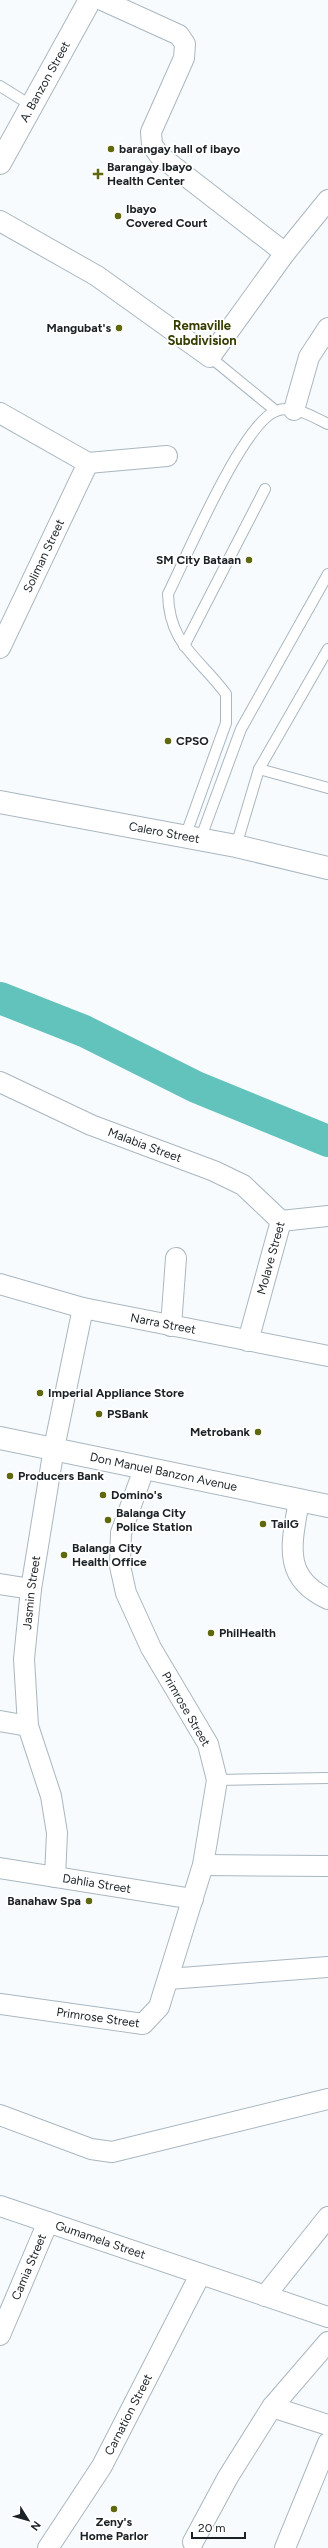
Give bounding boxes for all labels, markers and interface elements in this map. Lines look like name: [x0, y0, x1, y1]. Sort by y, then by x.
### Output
street label: A. Banzon Street: [17, 38, 73, 124]
place label: barangay hall of ibayo: [119, 142, 240, 156]
marker: barangay hall of ibayo: [106, 144, 116, 154]
place label: Barangay Ibayo Health Center: [107, 160, 192, 188]
marker: Barangay Ibayo Health Center: [92, 168, 104, 180]
place label: Ibayo Covered Court: [126, 202, 208, 230]
marker: Ibayo Covered Court: [113, 211, 123, 221]
district label: Remaville Subdivision: [167, 318, 237, 348]
place label: Mangubat's: [47, 321, 111, 335]
marker: Mangubat's: [114, 323, 124, 333]
street label: Soliman Street: [20, 517, 67, 595]
place label: SM City Bataan: [156, 553, 241, 567]
marker: SM City Bataan: [244, 555, 254, 565]
place label: CPSO: [176, 734, 209, 748]
marker: CPSO: [163, 736, 173, 746]
street label: Calero Street: [128, 819, 201, 846]
street label: Malabia Street: [106, 1125, 184, 1165]
street label: Molave Street: [254, 1220, 288, 1296]
street label: Narra Street: [129, 1310, 197, 1337]
place label: Imperial Appliance Store: [48, 1386, 185, 1400]
marker: Imperial Appliance Store: [35, 1388, 45, 1398]
place label: PSBank: [107, 1407, 149, 1421]
marker: PSBank: [94, 1409, 104, 1419]
place label: Metrobank: [190, 1425, 251, 1439]
marker: Metrobank: [253, 1427, 263, 1437]
street label: Don Manuel Banzon Avenue: [89, 1450, 239, 1494]
place label: Producers Bank: [18, 1469, 104, 1483]
marker: Producers Bank: [5, 1471, 15, 1481]
place label: Domino's: [111, 1488, 163, 1502]
marker: Domino's: [98, 1490, 108, 1500]
place label: Balanga City Police Station: [116, 1506, 193, 1534]
marker: Balanga City Police Station: [103, 1515, 113, 1525]
place label: TailG: [271, 1517, 299, 1531]
marker: TailG: [258, 1519, 268, 1529]
place label: Balanga City Health Office: [72, 1541, 147, 1569]
marker: Balanga City Health Office: [59, 1550, 69, 1560]
street label: Jasmin Street: [20, 1554, 43, 1630]
place label: PhilHealth: [219, 1626, 276, 1640]
marker: PhilHealth: [206, 1628, 216, 1638]
street label: Primrose Street: [159, 1669, 213, 1749]
street label: Dahlia Street: [61, 1871, 133, 1896]
place label: Banahaw Spa: [7, 1894, 81, 1908]
marker: Banahaw Spa: [84, 1896, 94, 1906]
street label: Primrose Street: [56, 2005, 141, 2031]
street label: Gumamela Street: [53, 2218, 148, 2262]
street label: Camia Street: [9, 2231, 49, 2302]
street label: Carnation Street: [102, 2371, 155, 2457]
north arrow: [8, 2500, 48, 2540]
marker: Zeny's Home Parlor: [109, 2504, 119, 2514]
scale bar: [192, 2514, 245, 2540]
place label: Zeny's Home Parlor: [80, 2515, 149, 2543]
text: N: [28, 2518, 43, 2533]
text: 20 m: [198, 2521, 226, 2535]

